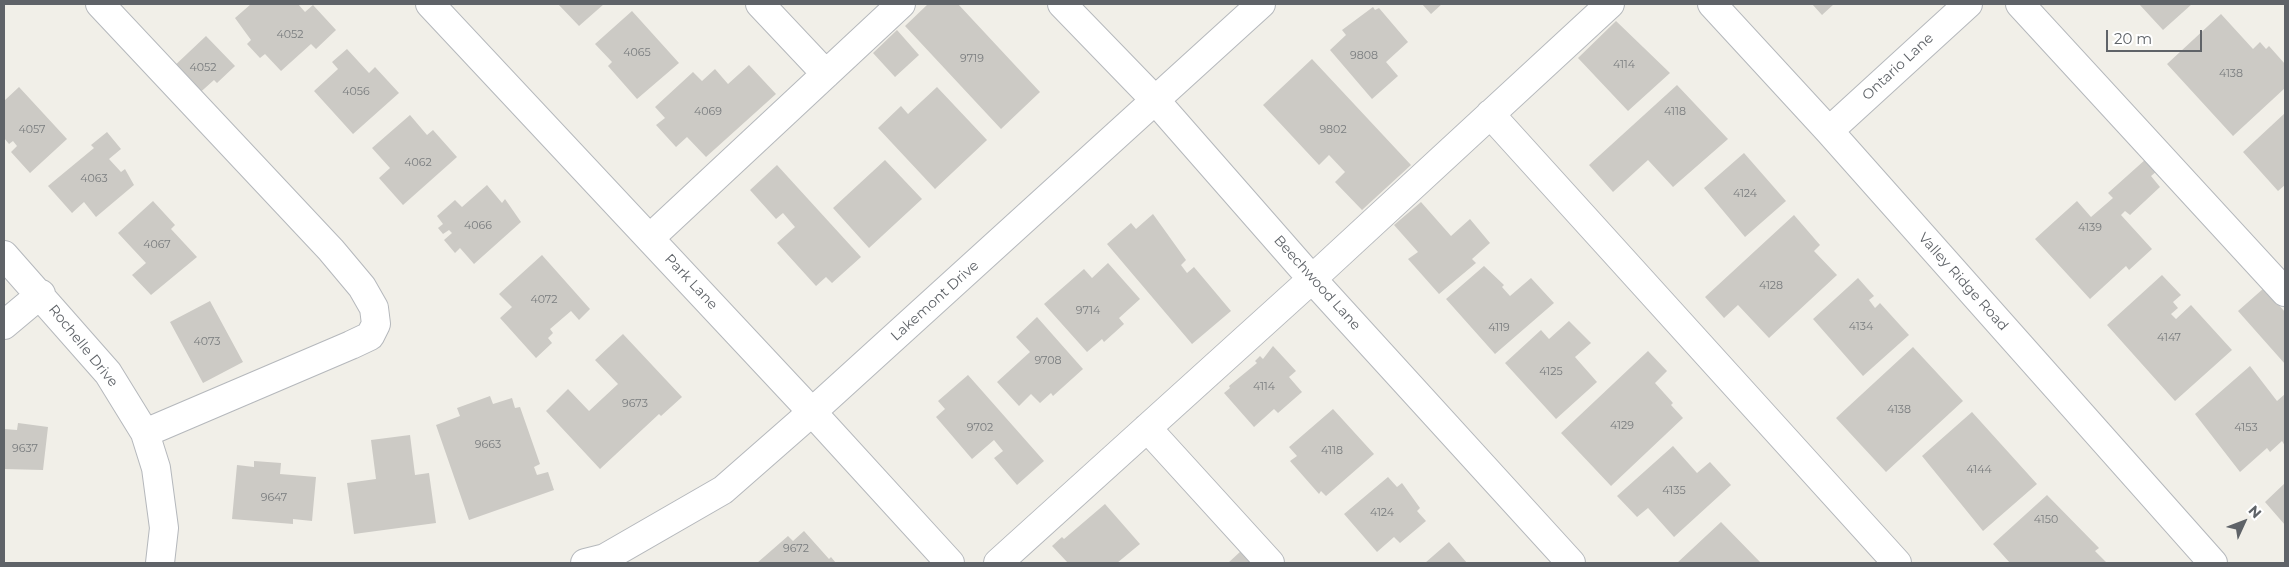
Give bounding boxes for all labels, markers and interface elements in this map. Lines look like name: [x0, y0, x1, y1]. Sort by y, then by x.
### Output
scale bar: [2109, 20, 2205, 52]
house number: 4052: [277, 28, 303, 42]
text: 20 m: [2114, 29, 2152, 48]
street label: Ontario Lane: [1859, 30, 1937, 104]
house number: 4065: [623, 46, 651, 60]
house number: 9808: [1350, 49, 1378, 63]
house number: 9719: [960, 52, 984, 66]
house number: 4114: [1613, 58, 1635, 72]
house number: 4052: [190, 61, 216, 75]
house number: 4138: [2219, 67, 2243, 81]
house number: 4056: [342, 85, 370, 99]
house number: 4069: [694, 105, 722, 119]
house number: 4118: [1664, 105, 1686, 119]
house number: 4057: [18, 123, 46, 137]
house number: 9802: [1319, 123, 1347, 137]
house number: 4062: [404, 156, 432, 170]
house number: 4063: [80, 172, 108, 186]
house number: 4124: [1733, 187, 1757, 201]
house number: 4066: [464, 219, 492, 233]
house number: 4139: [2078, 221, 2102, 235]
street label: Valley Ridge Road: [1915, 230, 2011, 334]
street label: Beechwood Lane: [1270, 232, 1364, 334]
house number: 4067: [143, 238, 171, 252]
street label: Park Lane: [661, 251, 721, 313]
street label: Lakemont Drive: [888, 257, 982, 345]
house number: 4128: [1759, 279, 1783, 293]
house number: 4072: [530, 293, 558, 307]
street label: Rochelle Drive: [45, 301, 121, 391]
house number: 9714: [1076, 304, 1100, 318]
house number: 4134: [1849, 320, 1873, 334]
house number: 4119: [1488, 321, 1510, 335]
house number: 4147: [2157, 331, 2181, 345]
house number: 4073: [193, 335, 221, 349]
house number: 9708: [1034, 354, 1062, 368]
house number: 4125: [1539, 365, 1563, 379]
house number: 4114: [1253, 380, 1275, 394]
house number: 9673: [622, 397, 648, 411]
house number: 4138: [1887, 403, 1911, 417]
house number: 4129: [1610, 419, 1634, 433]
house number: 9702: [967, 421, 993, 435]
house number: 4153: [2234, 421, 2258, 435]
house number: 9663: [475, 438, 501, 452]
house number: 9637: [12, 442, 38, 456]
house number: 4118: [1321, 444, 1343, 458]
house number: 4144: [1966, 463, 1992, 477]
house number: 4135: [1662, 484, 1686, 498]
house number: 9647: [261, 491, 287, 505]
north arrow: [2219, 497, 2269, 547]
text: N: [2245, 501, 2265, 522]
house number: 4124: [1370, 506, 1394, 520]
house number: 4150: [2034, 513, 2058, 527]
house number: 9672: [783, 542, 809, 556]

